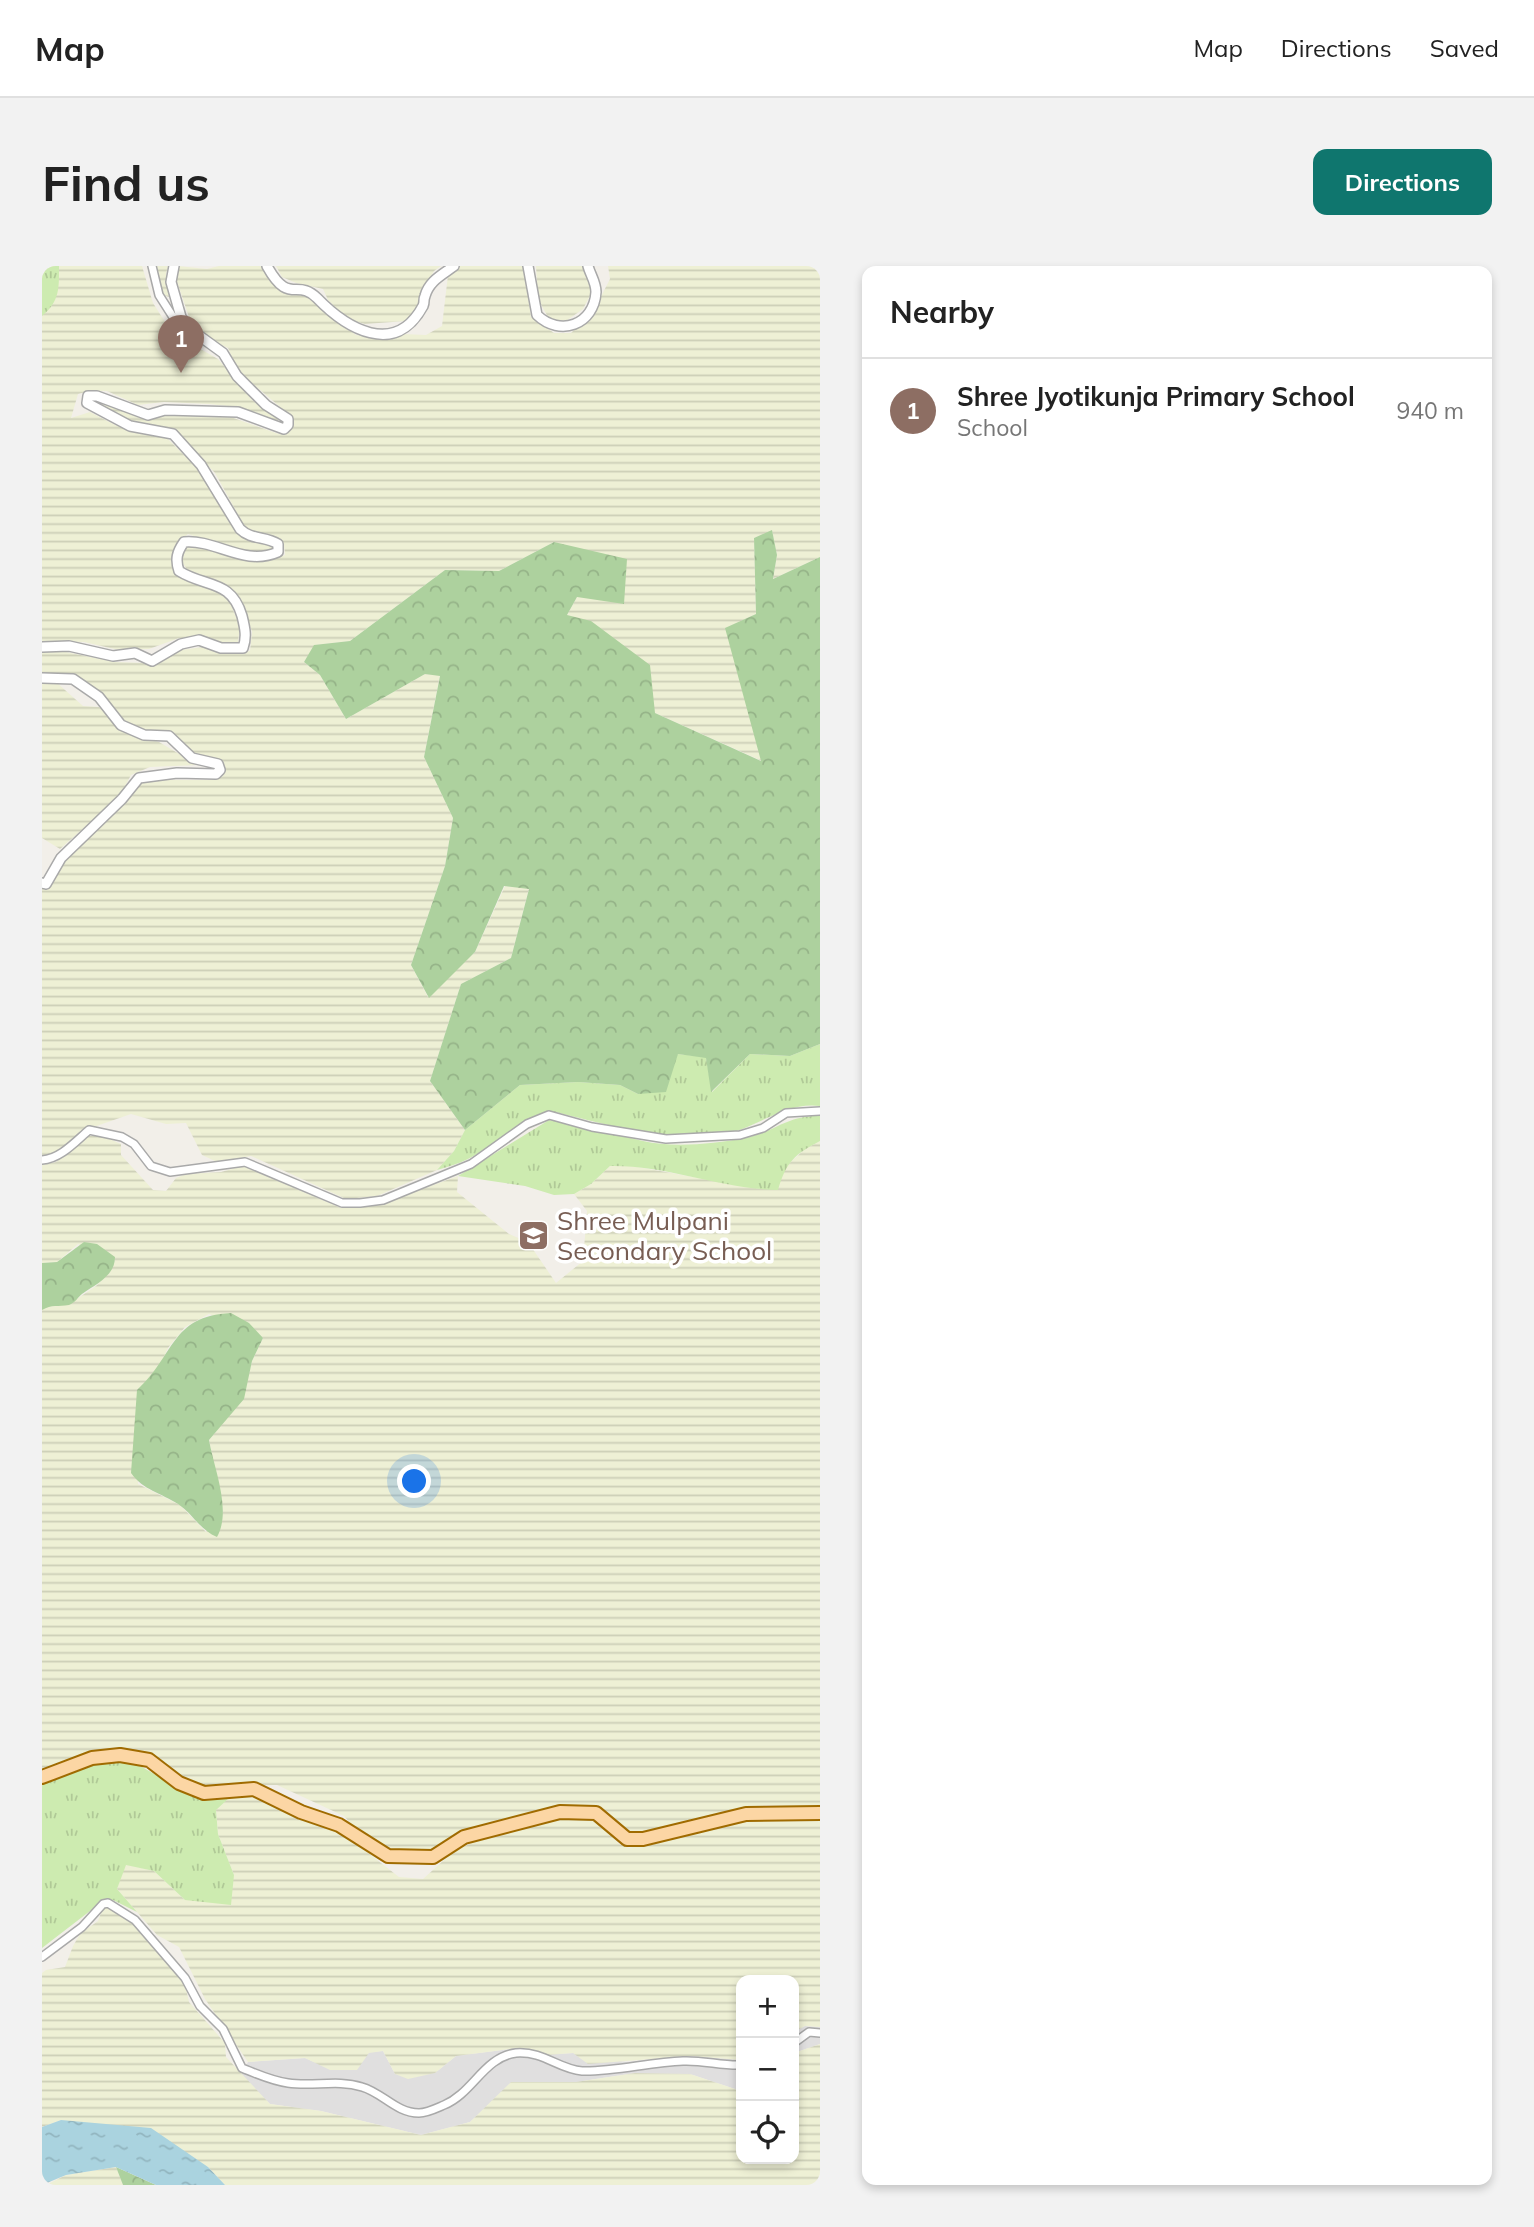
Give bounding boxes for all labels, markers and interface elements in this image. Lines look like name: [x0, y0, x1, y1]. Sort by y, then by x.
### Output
text: Map: [35, 28, 105, 69]
text: Map: [1193, 33, 1243, 63]
text: Directions: [1281, 33, 1392, 63]
text: Saved: [1430, 33, 1499, 63]
button: Directions: [1313, 149, 1492, 215]
text: Find us: [42, 152, 210, 213]
text: Nearby: [890, 293, 994, 331]
pin: 1: [158, 315, 204, 373]
text: Shree Jyotikunja Primary School: [957, 380, 1355, 413]
text: 1: [906, 396, 920, 425]
text: 940 m: [1396, 396, 1464, 425]
text: School: [957, 413, 1028, 442]
place label: Shree Mulpani Secondary School: [557, 1204, 772, 1267]
school or university icon: Shree Mulpani Secondary School: [517, 1218, 551, 1252]
your location: [397, 1464, 431, 1498]
map controls: [736, 1975, 799, 2164]
button: +: [736, 1975, 799, 2038]
button: −: [736, 2038, 799, 2101]
button: locate: [736, 2101, 799, 2164]

